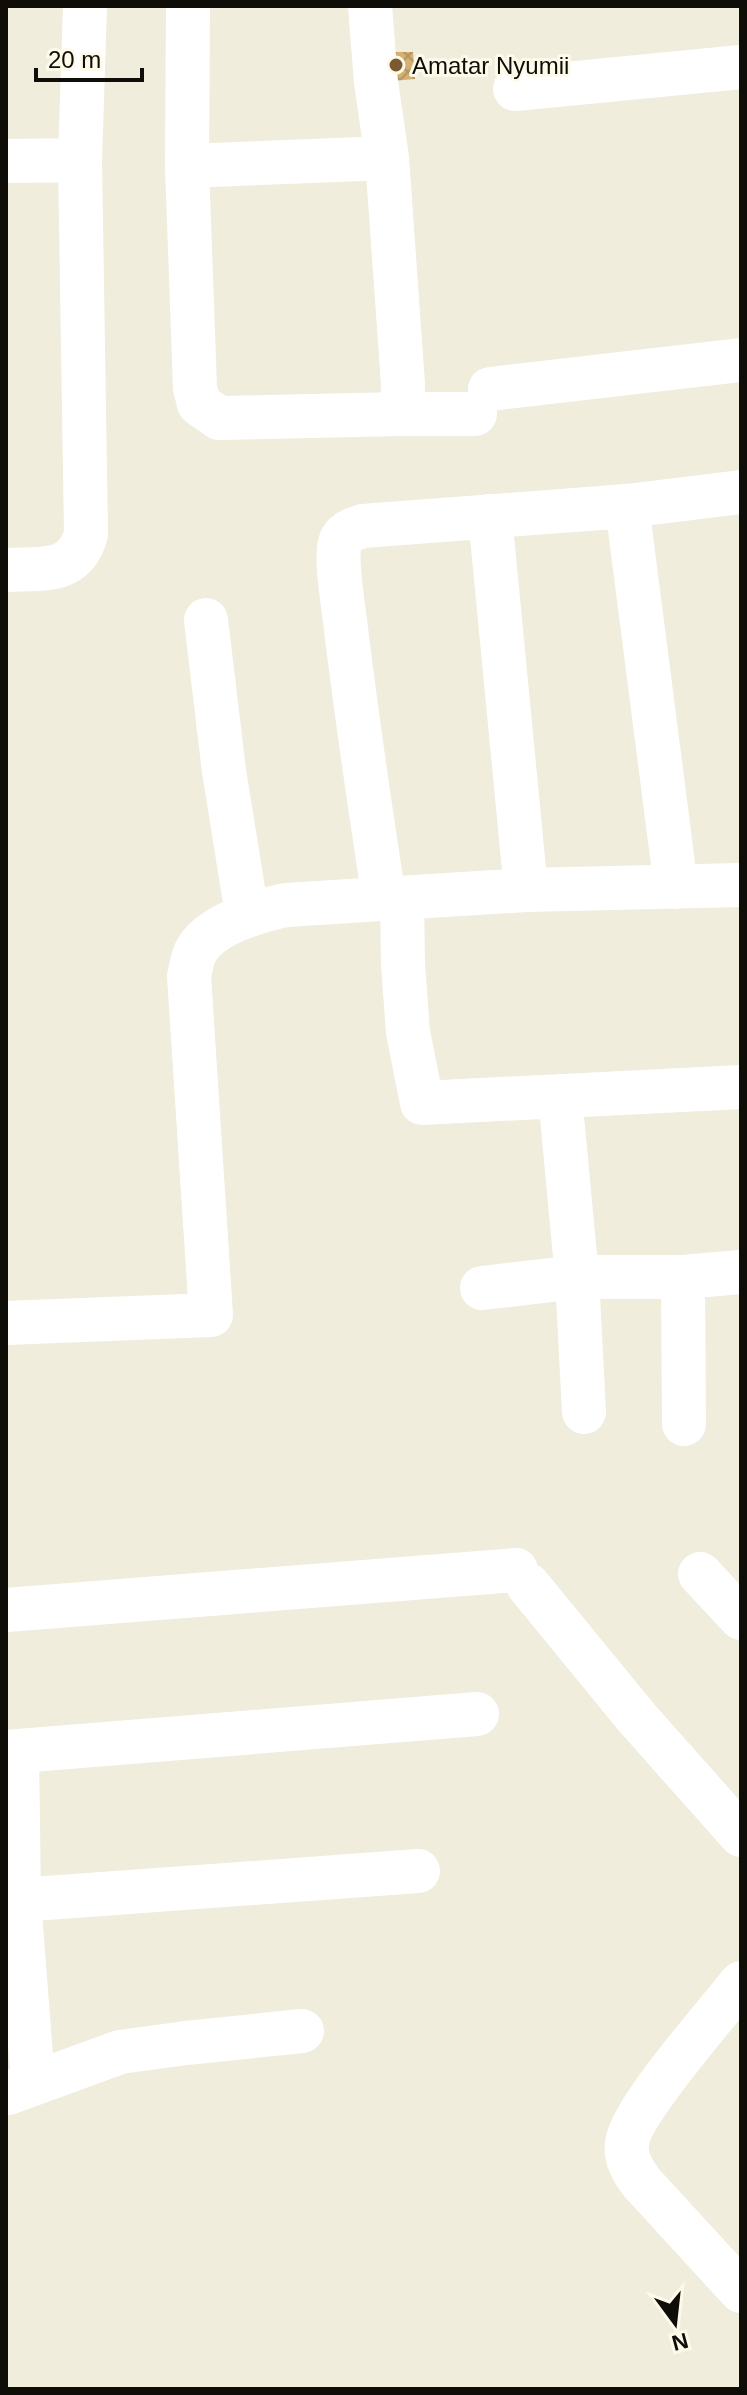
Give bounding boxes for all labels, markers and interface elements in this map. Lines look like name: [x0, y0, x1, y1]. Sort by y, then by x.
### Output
scale bar: [36, 32, 142, 82]
text: 20 m: [48, 46, 101, 73]
place label: Amatar Nyumii: [412, 52, 569, 79]
marker: Amatar Nyumii: [387, 56, 405, 74]
north arrow: [635, 2283, 715, 2363]
text: N: [669, 2328, 691, 2356]

